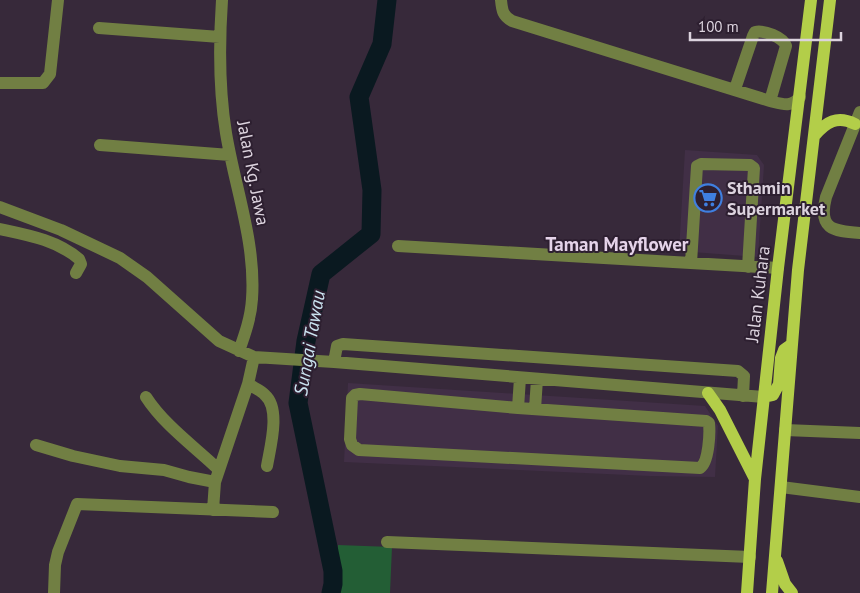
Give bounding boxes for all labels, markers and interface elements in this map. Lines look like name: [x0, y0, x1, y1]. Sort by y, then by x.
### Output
scale bar: [690, 10, 841, 42]
text: 100 m: [698, 17, 739, 36]
street label: Jalan Kg. Jawa: [232, 118, 275, 227]
place label: Sthamin Supermarket: [727, 176, 826, 220]
supermarket icon: Sthamin Supermarket: [693, 183, 723, 213]
district label: Taman Mayflower: [546, 232, 689, 256]
street label: Jalan Kuhara: [740, 244, 775, 344]
water label: Sungai Tawau: [288, 288, 330, 398]

